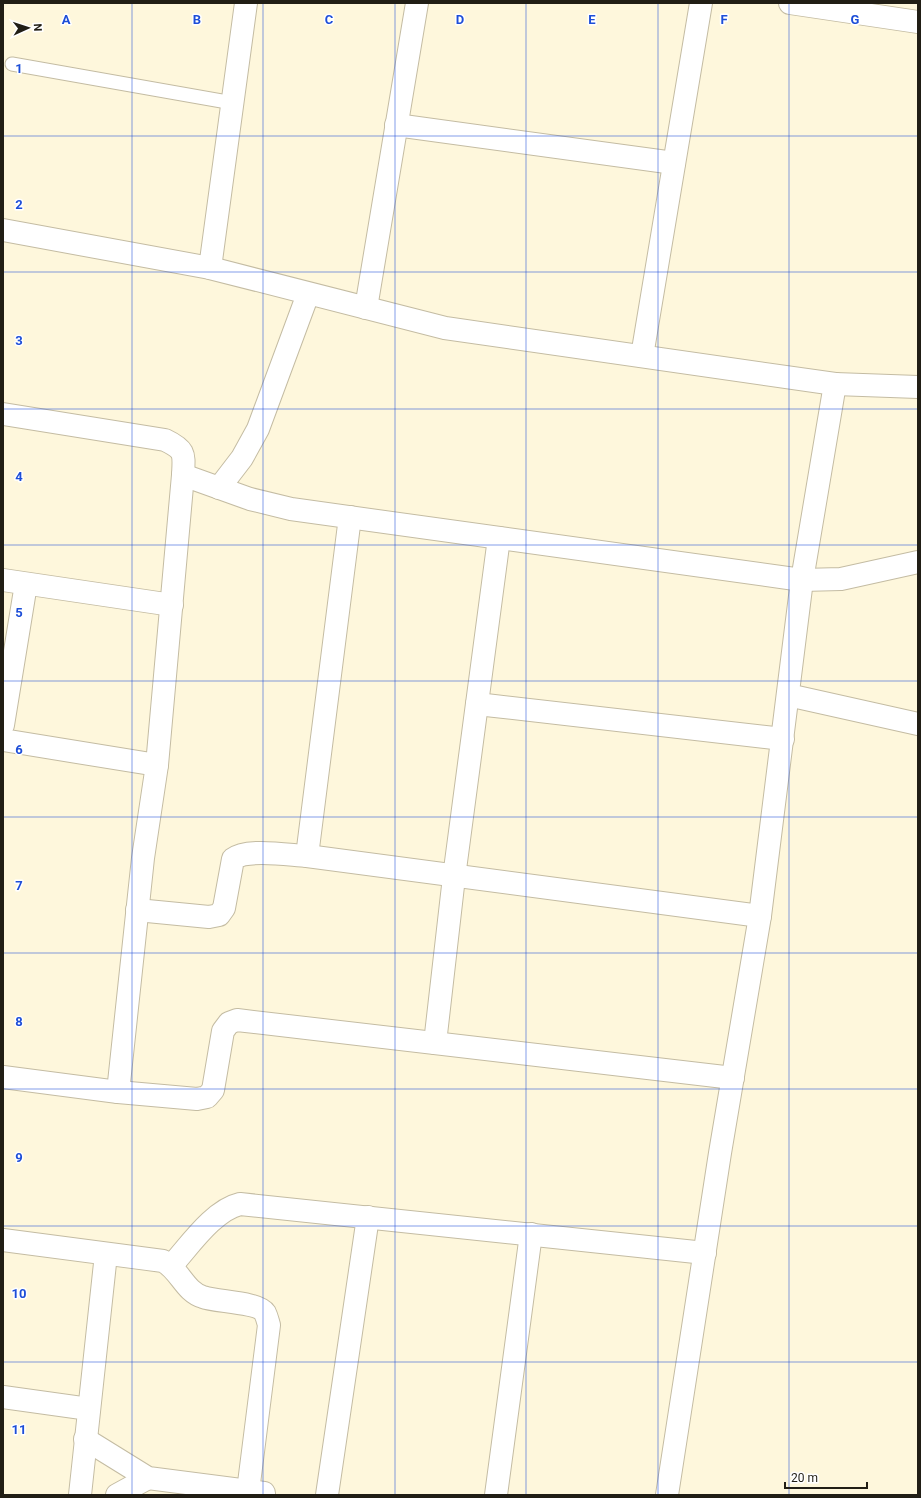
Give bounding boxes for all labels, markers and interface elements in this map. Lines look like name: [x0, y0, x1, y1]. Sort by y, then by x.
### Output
north arrow: [8, 8, 48, 48]
text: A: [62, 12, 71, 27]
text: B: [193, 12, 201, 27]
text: C: [325, 12, 334, 27]
text: D: [456, 12, 464, 27]
text: E: [588, 12, 596, 27]
text: F: [720, 12, 728, 27]
text: G: [851, 12, 860, 27]
text: N: [31, 23, 44, 32]
text: 1: [15, 61, 23, 76]
text: 2: [15, 197, 23, 212]
text: 3: [15, 333, 23, 348]
text: 4: [15, 469, 23, 484]
text: 5: [15, 605, 23, 620]
text: 6: [15, 742, 23, 757]
text: 7: [15, 878, 23, 893]
text: 8: [15, 1014, 23, 1029]
text: 9: [15, 1150, 23, 1165]
text: 10: [12, 1286, 26, 1301]
text: 11: [12, 1422, 26, 1437]
scale bar: [785, 1464, 867, 1490]
text: 20 m: [791, 1471, 818, 1485]

